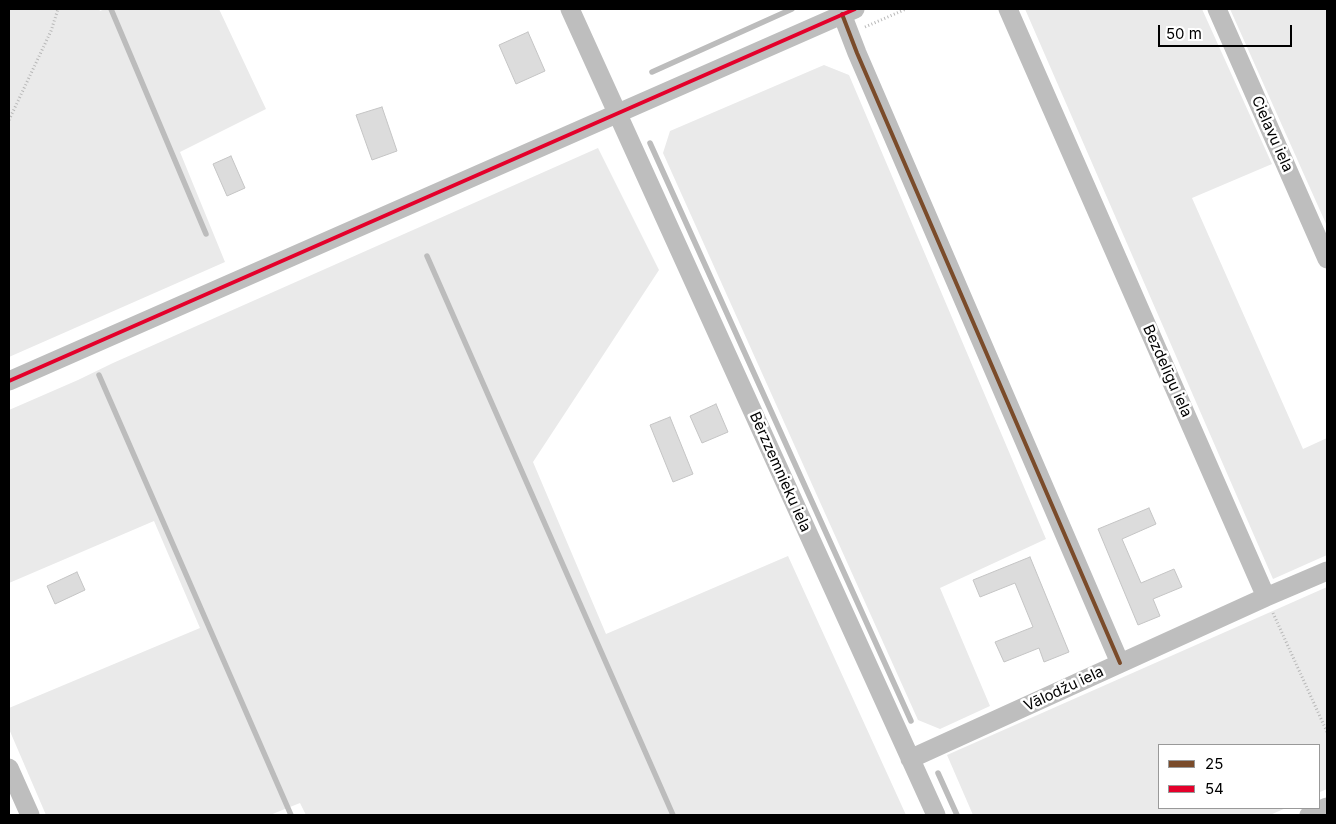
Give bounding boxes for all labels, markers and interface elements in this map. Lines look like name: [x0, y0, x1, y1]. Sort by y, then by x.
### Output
scale bar: [1161, 15, 1295, 47]
text: 50 m: [1166, 24, 1202, 43]
street label: Cielavu iela: [1247, 93, 1297, 175]
street label: Bezdelīgu iela: [1139, 322, 1195, 420]
street label: Bērzzemnieku iela: [745, 409, 815, 535]
street label: Vālodžu iela: [1021, 663, 1107, 715]
legend: [1158, 744, 1321, 809]
text: 25: [1205, 754, 1223, 773]
text: 54: [1205, 779, 1224, 798]

